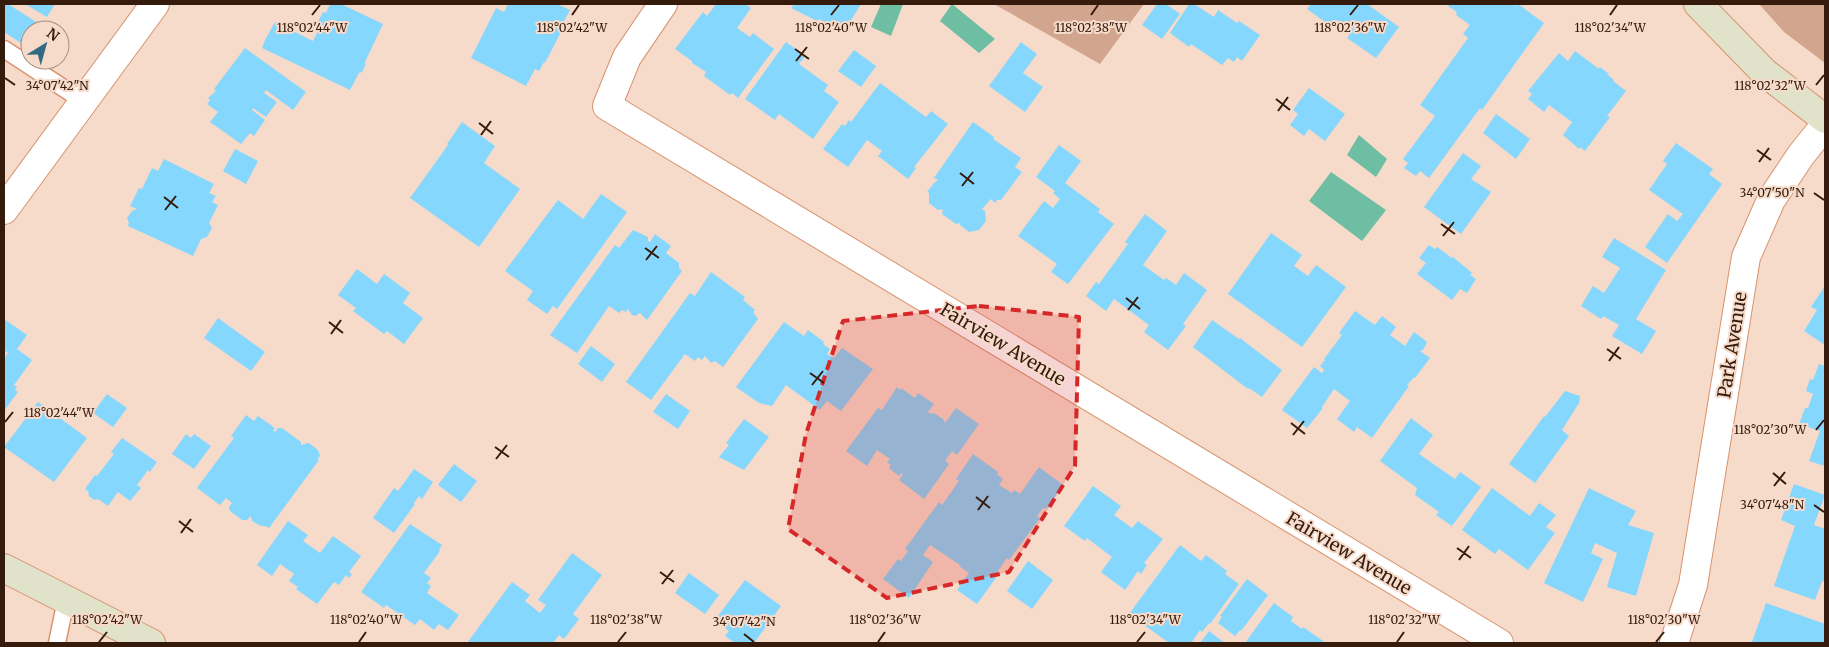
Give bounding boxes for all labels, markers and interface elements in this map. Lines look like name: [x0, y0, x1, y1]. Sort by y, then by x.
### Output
north arrow: [20, 20, 70, 70]
text: 118°02'44"W: [277, 20, 348, 35]
text: 118°02'42"W: [537, 20, 608, 35]
text: 118°02'40"W: [795, 20, 868, 35]
text: 118°02'38"W: [1055, 20, 1128, 35]
text: 118°02'36"W: [1314, 20, 1387, 35]
text: 118°02'34"W: [1574, 20, 1647, 35]
text: N: [43, 24, 63, 45]
text: 34°07'42"N: [25, 78, 89, 93]
text: 118°02'32"W: [1734, 78, 1807, 93]
text: 34°07'50"N: [1740, 185, 1805, 200]
street label: Park Avenue: [1712, 290, 1752, 400]
street label: Fairview Avenue: [936, 297, 1070, 391]
text: 118°02'44"W: [24, 405, 95, 420]
text: 118°02'30"W: [1734, 422, 1807, 437]
text: 34°07'48"N: [1740, 497, 1805, 512]
street label: Fairview Avenue: [1282, 506, 1416, 600]
text: 118°02'42"W: [72, 612, 143, 627]
text: 118°02'40"W: [330, 612, 403, 627]
text: 118°02'38"W: [590, 612, 663, 627]
text: 118°02'36"W: [849, 612, 922, 627]
text: 118°02'34"W: [1109, 612, 1182, 627]
text: 118°02'32"W: [1368, 612, 1441, 627]
text: 118°02'30"W: [1628, 612, 1701, 627]
text: 34°07'42"N: [712, 614, 776, 629]

